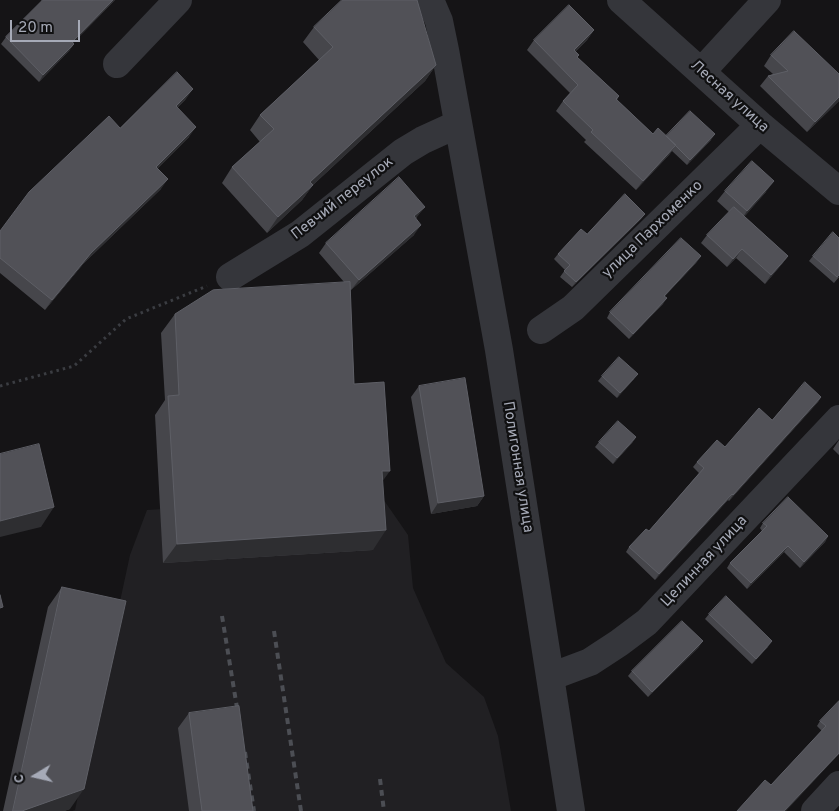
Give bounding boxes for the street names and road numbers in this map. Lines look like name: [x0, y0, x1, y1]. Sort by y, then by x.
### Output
street label: Лесная улица: [686, 57, 772, 137]
street label: Певчий переулок: [288, 154, 398, 244]
street label: улица Пархоменко: [599, 177, 707, 283]
street label: Полигонная улица: [498, 400, 536, 534]
street label: Целинная улица: [658, 513, 752, 611]

